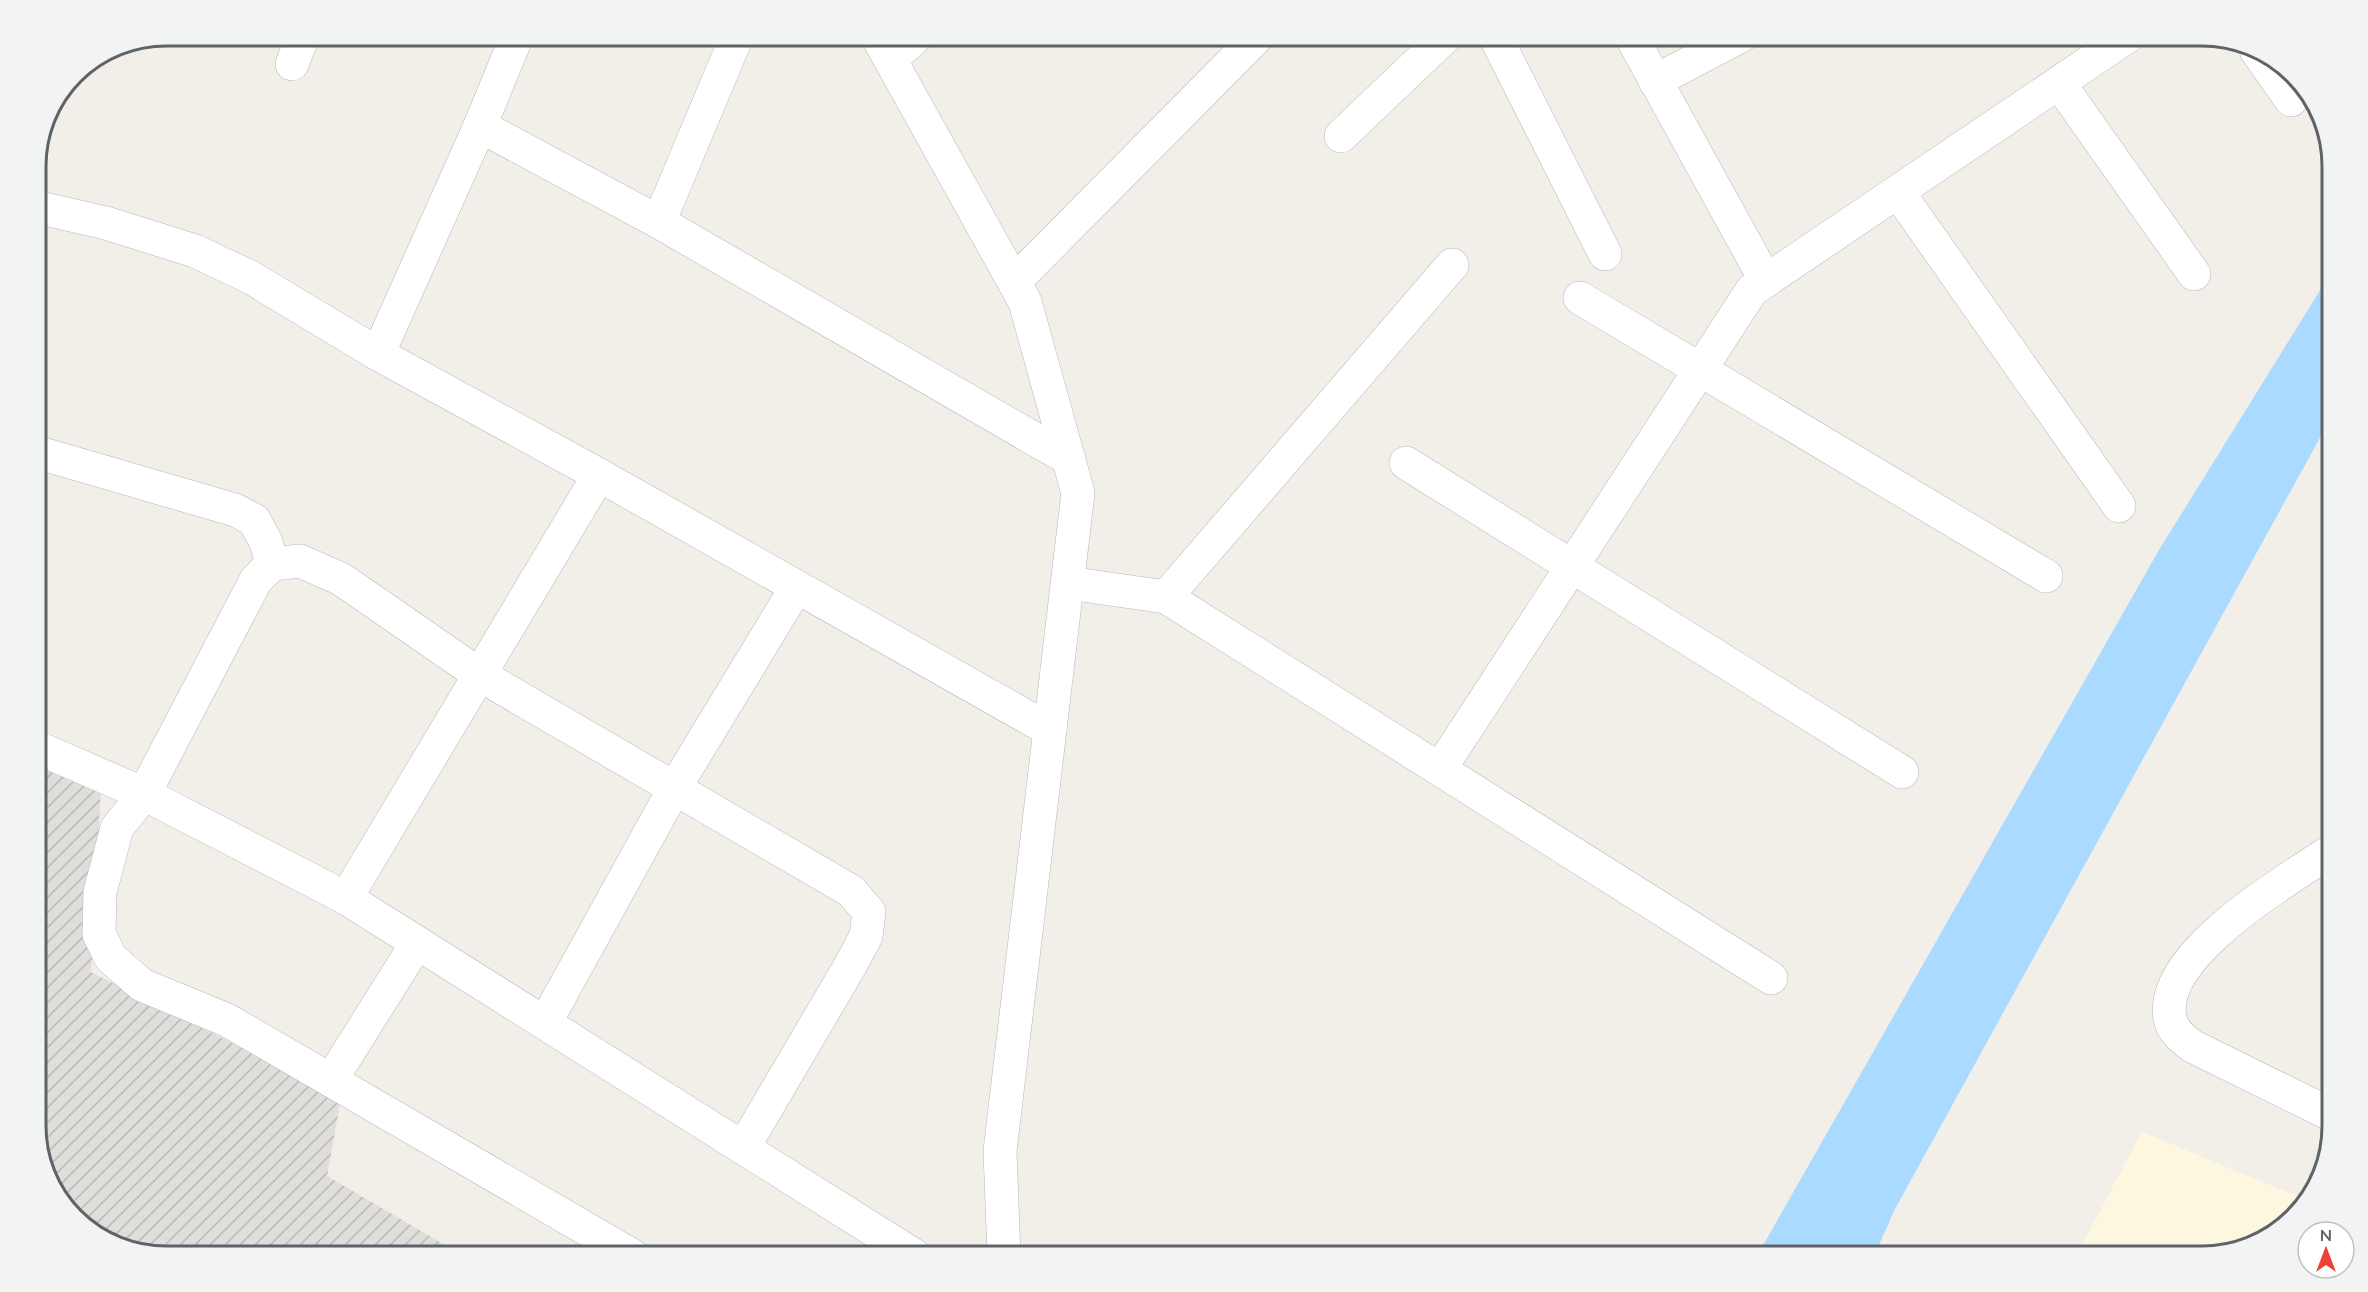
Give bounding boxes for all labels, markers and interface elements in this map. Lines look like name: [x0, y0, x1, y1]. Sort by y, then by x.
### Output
north arrow: [2296, 1220, 2356, 1280]
text: N: [2320, 1225, 2332, 1244]

